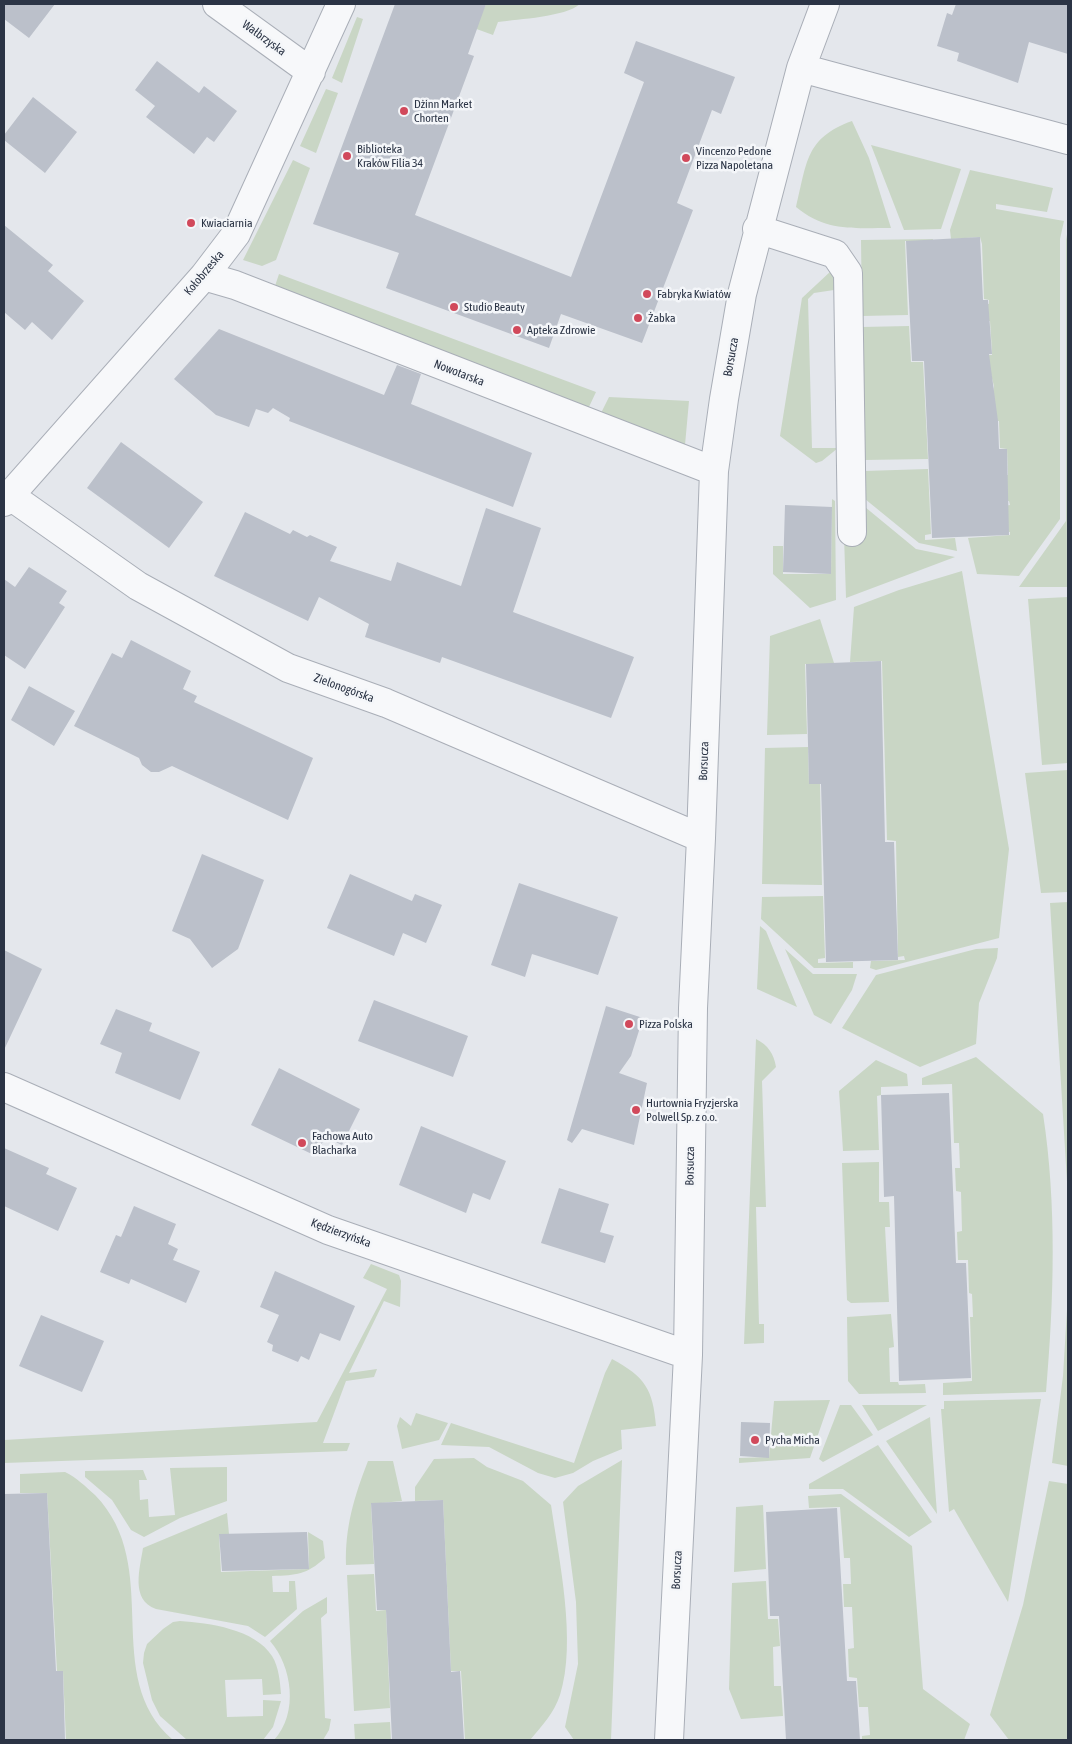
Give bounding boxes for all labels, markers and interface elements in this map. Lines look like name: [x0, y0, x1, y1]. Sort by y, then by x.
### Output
street label: Wałbrzyska: [239, 17, 289, 59]
place label: Dżinn Market Chorten: [414, 97, 472, 125]
marker: Dżinn Market Chorten: [398, 105, 410, 117]
place label: Biblioteka Kraków Filia 34: [357, 142, 423, 170]
place label: Vincenzo Pedone Pizza Napoletana: [696, 144, 773, 172]
marker: Biblioteka Kraków Filia 34: [341, 150, 353, 162]
marker: Vincenzo Pedone Pizza Napoletana: [680, 152, 692, 164]
place label: Kwiaciarnia: [201, 216, 253, 230]
marker: Kwiaciarnia: [185, 217, 197, 229]
street label: Kołobrzeska: [181, 248, 227, 298]
place label: Fabryka Kwiatów: [657, 287, 731, 301]
marker: Fabryka Kwiatów: [641, 288, 653, 300]
place label: Studio Beauty: [464, 300, 525, 314]
marker: Studio Beauty: [448, 301, 460, 313]
place label: Żabka: [648, 311, 676, 325]
marker: Żabka: [632, 312, 644, 324]
place label: Apteka Zdrowie: [527, 323, 595, 337]
marker: Apteka Zdrowie: [511, 324, 523, 336]
street label: Borsucza: [721, 336, 741, 378]
street label: Nowotarska: [432, 357, 486, 389]
street label: Zielonogórska: [312, 670, 376, 706]
street label: Borsucza: [696, 741, 712, 781]
place label: Pizza Polska: [639, 1017, 693, 1031]
marker: Pizza Polska: [623, 1018, 635, 1030]
place label: Hurtownia Fryzjerska Polwell Sp. z o.o.: [646, 1096, 738, 1124]
marker: Hurtownia Fryzjerska Polwell Sp. z o.o.: [630, 1104, 642, 1116]
place label: Fachowa Auto Blacharka: [312, 1129, 373, 1157]
marker: Fachowa Auto Blacharka: [296, 1137, 308, 1149]
street label: Borsucza: [682, 1146, 698, 1186]
street label: Kędzierzyńska: [309, 1215, 373, 1251]
place label: Pycha Micha: [765, 1433, 820, 1447]
marker: Pycha Micha: [749, 1434, 761, 1446]
street label: Borsucza: [669, 1550, 685, 1590]

